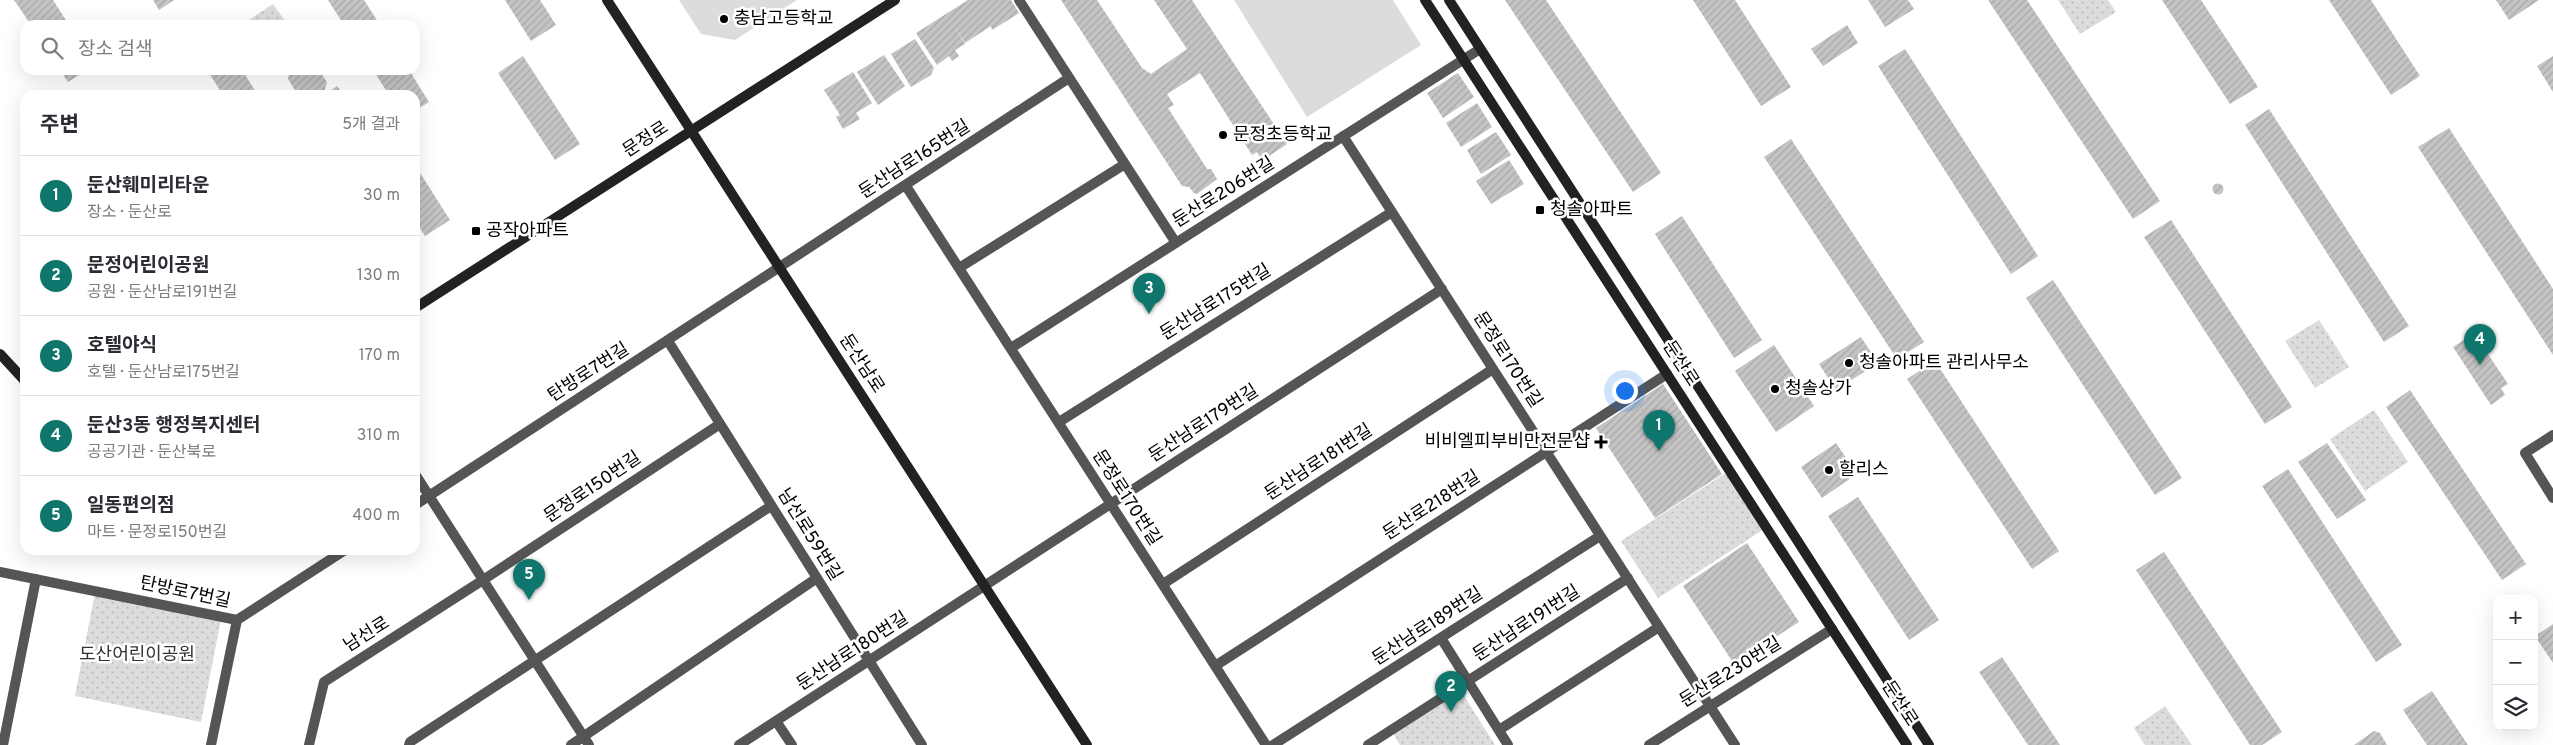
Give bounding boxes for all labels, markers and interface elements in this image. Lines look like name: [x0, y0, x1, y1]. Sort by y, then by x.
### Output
place label: 충남고등학교: [734, 8, 833, 31]
marker: 충남고등학교: [718, 13, 730, 25]
search box: [20, 20, 420, 75]
icon: search: [38, 34, 66, 62]
text: 장소 검색: [78, 38, 152, 62]
text: 주변: [40, 112, 79, 139]
text: 5개 결과: [342, 115, 400, 135]
street label: 둔산남로165번길: [855, 115, 975, 205]
street label: 문정로: [619, 117, 673, 163]
place label: 문정초등학교: [1233, 124, 1332, 147]
marker: 문정초등학교: [1217, 129, 1229, 141]
street label: 둔산로206번길: [1169, 152, 1279, 234]
text: 둔산훼미리타운: [87, 174, 209, 198]
text: 1: [53, 186, 59, 206]
text: 30 m: [363, 186, 400, 206]
place label: 청솔아파트: [1550, 199, 1633, 222]
text: 장소 · 둔산로: [87, 203, 172, 223]
marker: 청솔아파트: [1534, 204, 1546, 216]
place label: 공작아파트: [486, 220, 569, 243]
marker: 공작아파트: [470, 225, 482, 237]
text: 문정어린이공원: [87, 254, 209, 278]
street label: 둔산남로175번길: [1156, 260, 1276, 346]
text: 2: [51, 266, 61, 286]
text: 130 m: [357, 266, 400, 286]
pin: 3: [1133, 273, 1165, 314]
text: 공원 · 둔산남로191번길: [87, 283, 237, 303]
street label: 문정로170번길: [1467, 308, 1547, 412]
pin: 4: [2464, 324, 2496, 365]
street label: 둔산남로: [833, 330, 889, 398]
text: 호텔야식: [87, 334, 157, 358]
street label: 둔산로: [1657, 337, 1703, 391]
street label: 탄방로7번길: [544, 338, 634, 408]
text: 3: [51, 346, 61, 366]
text: 170 m: [359, 346, 400, 366]
place label: 청솔아파트 관리사무소: [1859, 352, 2029, 375]
marker: 청솔아파트 관리사무소: [1843, 357, 1855, 369]
text: 호텔 · 둔산남로175번길: [87, 363, 240, 383]
your location: [1612, 378, 1638, 404]
place label: 청솔상가: [1785, 378, 1852, 401]
street label: 둔산남로179번길: [1145, 380, 1263, 468]
marker: 청솔상가: [1769, 383, 1781, 395]
pin: 1: [1643, 410, 1675, 451]
text: 둔산3동 행정복지센터: [87, 414, 260, 438]
street label: 둔산남로181번길: [1261, 420, 1377, 506]
text: 4: [51, 426, 61, 446]
text: 310 m: [357, 426, 400, 446]
place label: 비비엘피부비만전문샵: [1424, 431, 1590, 454]
marker: 비비엘피부비만전문샵: [1594, 435, 1608, 449]
text: 공공기관 · 둔산북로: [87, 443, 216, 463]
street label: 문정로170번길: [1086, 446, 1166, 550]
street label: 문정로150번길: [540, 447, 646, 529]
place label: 할리스: [1839, 459, 1889, 482]
marker: 할리스: [1823, 464, 1835, 476]
street label: 둔산로218번길: [1379, 466, 1485, 546]
street label: 남선로59번길: [772, 485, 846, 585]
text: 일동편의점: [87, 494, 174, 518]
text: 5: [51, 506, 61, 526]
text: 400 m: [352, 506, 400, 526]
text: 마트 · 문정로150번길: [87, 523, 227, 543]
pin: 5: [513, 559, 545, 600]
street label: 탄방로7번길: [138, 572, 232, 614]
street label: 둔산남로191번길: [1469, 581, 1585, 667]
street label: 둔산남로189번길: [1368, 583, 1488, 671]
map controls: [2493, 595, 2538, 730]
button: +: [2493, 595, 2538, 640]
street label: 둔산남로180번길: [793, 607, 913, 697]
street label: 남선로: [340, 612, 394, 658]
street label: 둔산로230번길: [1676, 633, 1786, 713]
button: −: [2493, 640, 2538, 685]
park label: 도산어린이공원: [79, 644, 195, 667]
pin: 2: [1435, 671, 1467, 712]
street label: 둔산로: [1876, 677, 1922, 731]
button: layers: [2493, 685, 2538, 730]

